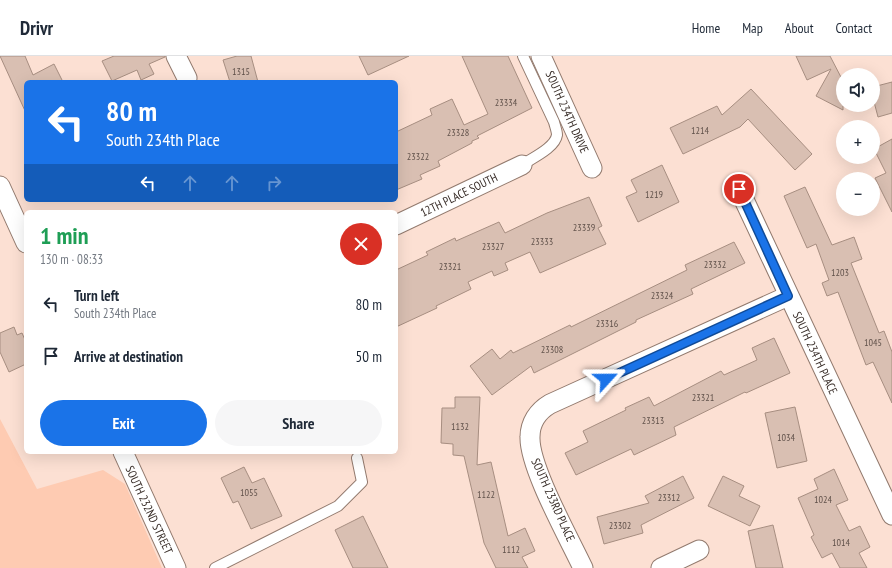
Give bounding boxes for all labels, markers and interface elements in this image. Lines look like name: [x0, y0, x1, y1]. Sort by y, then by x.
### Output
text: Drivr: [20, 16, 53, 40]
text: Home: [692, 19, 720, 37]
text: Map: [742, 19, 763, 37]
text: About: [785, 19, 814, 37]
text: Contact: [836, 19, 872, 37]
house number: 1315: [232, 65, 250, 78]
street label: SOUTH 234TH DRIVE: [543, 68, 592, 155]
map controls: [836, 68, 880, 216]
button: sound: [836, 68, 880, 112]
text: 80 m: [106, 92, 157, 129]
icon: left: [40, 96, 92, 148]
house number: 23334: [495, 96, 518, 109]
button: +: [836, 120, 880, 164]
house number: 1214: [691, 124, 710, 137]
house number: 23328: [447, 126, 469, 139]
text: South 234th Place: [106, 128, 220, 151]
house number: 23322: [407, 150, 429, 163]
street label: 12TH PLACE SOUTH: [418, 169, 500, 220]
icon: left: [137, 172, 159, 194]
icon: ahead: [179, 172, 201, 194]
icon: ahead: [221, 172, 243, 194]
icon: right: [263, 172, 285, 194]
pin: [722, 172, 756, 206]
button: −: [836, 172, 880, 216]
icon: arrive: [728, 178, 750, 200]
house number: 1219: [645, 188, 663, 201]
text: 1 min: [40, 220, 88, 251]
house number: 23339: [573, 221, 595, 234]
button: close: [340, 223, 382, 265]
house number: 23333: [531, 235, 553, 248]
house number: 23327: [482, 240, 504, 253]
text: 130 m · 08:33: [40, 251, 103, 268]
house number: 23332: [704, 258, 726, 271]
house number: 23321: [439, 260, 461, 273]
house number: 1203: [831, 266, 849, 279]
text: Turn left: [74, 286, 119, 305]
house number: 23324: [651, 289, 674, 302]
icon: left: [40, 293, 62, 315]
text: 80 m: [356, 295, 382, 314]
text: South 234th Place: [74, 305, 156, 322]
street label: SOUTH 234TH PLACE: [790, 309, 841, 396]
house number: 23316: [596, 317, 619, 330]
house number: 1045: [864, 336, 882, 349]
house number: 23308: [541, 343, 563, 356]
icon: arrive: [40, 345, 62, 367]
text: Arrive at destination: [74, 347, 183, 366]
text: 50 m: [356, 347, 382, 366]
position arrow: [585, 358, 627, 400]
house number: 23321: [692, 391, 714, 404]
button: Exit: [40, 400, 207, 446]
button: Share: [215, 400, 382, 446]
house number: 23313: [642, 414, 664, 427]
house number: 1132: [451, 420, 469, 433]
house number: 1034: [777, 431, 796, 444]
street label: SOUTH 233RD PLACE: [528, 456, 579, 544]
street label: SOUTH 232ND STREET: [122, 463, 177, 557]
house number: 1055: [240, 486, 258, 499]
house number: 1122: [477, 488, 495, 501]
house number: 23312: [658, 491, 680, 504]
house number: 1024: [814, 493, 833, 506]
house number: 23302: [609, 519, 631, 532]
house number: 1014: [832, 536, 851, 549]
house number: 1112: [502, 543, 520, 556]

